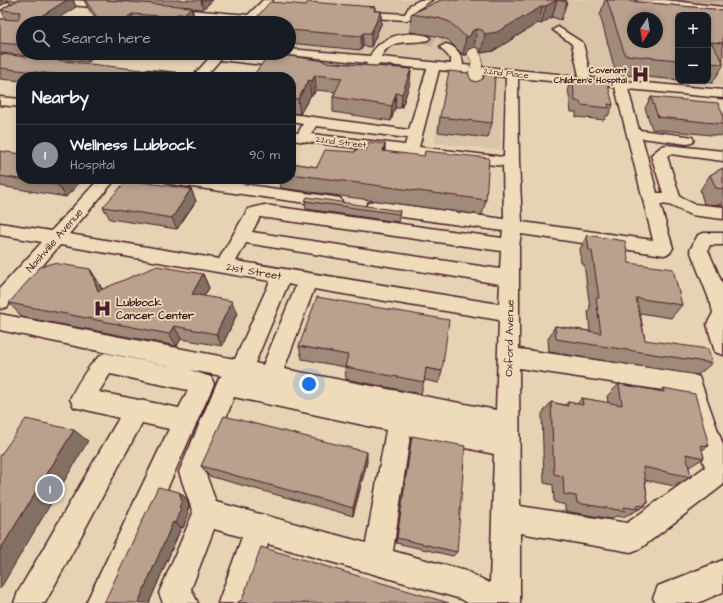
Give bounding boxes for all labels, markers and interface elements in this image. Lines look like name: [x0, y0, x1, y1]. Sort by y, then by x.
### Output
north arrow: [627, 12, 663, 48]
map controls: [675, 12, 711, 84]
button: +: [675, 12, 711, 48]
search box: [16, 16, 296, 60]
icon: search: [30, 27, 52, 49]
text: Search here: [62, 28, 151, 49]
button: −: [675, 48, 711, 84]
place label: Covenant Children’s Hospital: [554, 64, 628, 87]
street label: 22nd Place: [483, 65, 529, 82]
hospital icon: Covenant Children’s Hospital: [630, 65, 650, 85]
text: Nearby: [32, 86, 89, 110]
street label: 22nd Street: [315, 133, 367, 152]
text: Wellness Lubbock: [70, 135, 196, 156]
text: 1: [44, 146, 46, 164]
text: 90 m: [249, 146, 280, 164]
text: Hospital: [70, 156, 115, 174]
street label: Nashville Avenue: [22, 205, 86, 276]
street label: 21st Street: [225, 259, 283, 284]
place label: Lubbock Cancer Center: [116, 295, 195, 323]
hospital icon: Lubbock Cancer Center: [93, 298, 113, 318]
street label: Oxford Avenue: [501, 299, 518, 377]
your location: [299, 374, 319, 394]
pin: 1: [37, 474, 63, 504]

